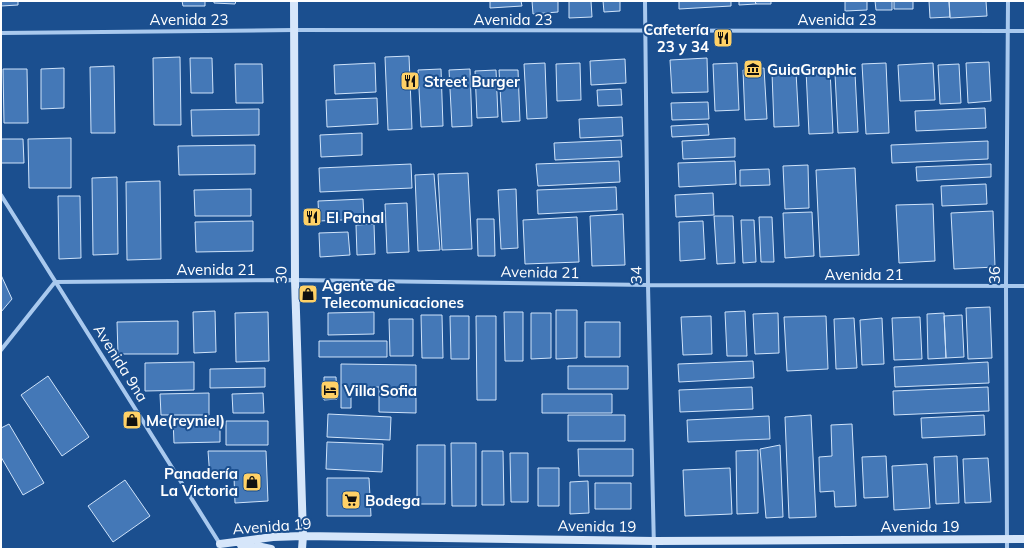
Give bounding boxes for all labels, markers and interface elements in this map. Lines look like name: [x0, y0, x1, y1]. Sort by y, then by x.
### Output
street label: Avenida 23: [150, 10, 228, 29]
street label: Avenida 23: [474, 10, 552, 29]
street label: Avenida 23: [798, 10, 876, 29]
place label: Cafetería 23 y 34: [643, 20, 709, 56]
restaurant icon: Cafetería 23 y 34: [712, 27, 734, 49]
museum icon: GuiaGraphic: [742, 58, 764, 80]
place label: GuiaGraphic: [767, 60, 857, 79]
restaurant icon: Street Burger: [399, 70, 421, 92]
place label: Street Burger: [424, 72, 520, 91]
restaurant icon: El Panal: [301, 206, 323, 228]
place label: El Panal: [326, 208, 384, 227]
street label: Avenida 21: [177, 260, 255, 279]
street label: Avenida 21: [500, 262, 580, 282]
street label: Avenida 21: [825, 265, 903, 284]
street label: 30: [271, 266, 291, 284]
street label: 34: [626, 266, 646, 284]
street label: 36: [985, 266, 1004, 284]
place label: Agente de Telecomunicaciones: [322, 276, 464, 312]
shop icon: Agente de Telecomunicaciones: [297, 283, 319, 305]
street label: Avenida 9na: [90, 321, 152, 405]
hotel icon: Villa Sofia: [319, 379, 341, 401]
place label: Villa Sofia: [343, 381, 417, 400]
shop icon: Me(reyniel): [121, 409, 143, 431]
place label: Me(reyniel): [146, 411, 225, 430]
place label: Panadería La Victoria: [160, 464, 238, 500]
shop icon: Panadería La Victoria: [241, 471, 263, 493]
supermarket icon: Bodega: [340, 489, 362, 511]
place label: Bodega: [365, 491, 420, 510]
street label: Avenida 19: [232, 514, 312, 538]
street label: Avenida 19: [557, 516, 637, 536]
street label: Avenida 19: [881, 517, 959, 536]

